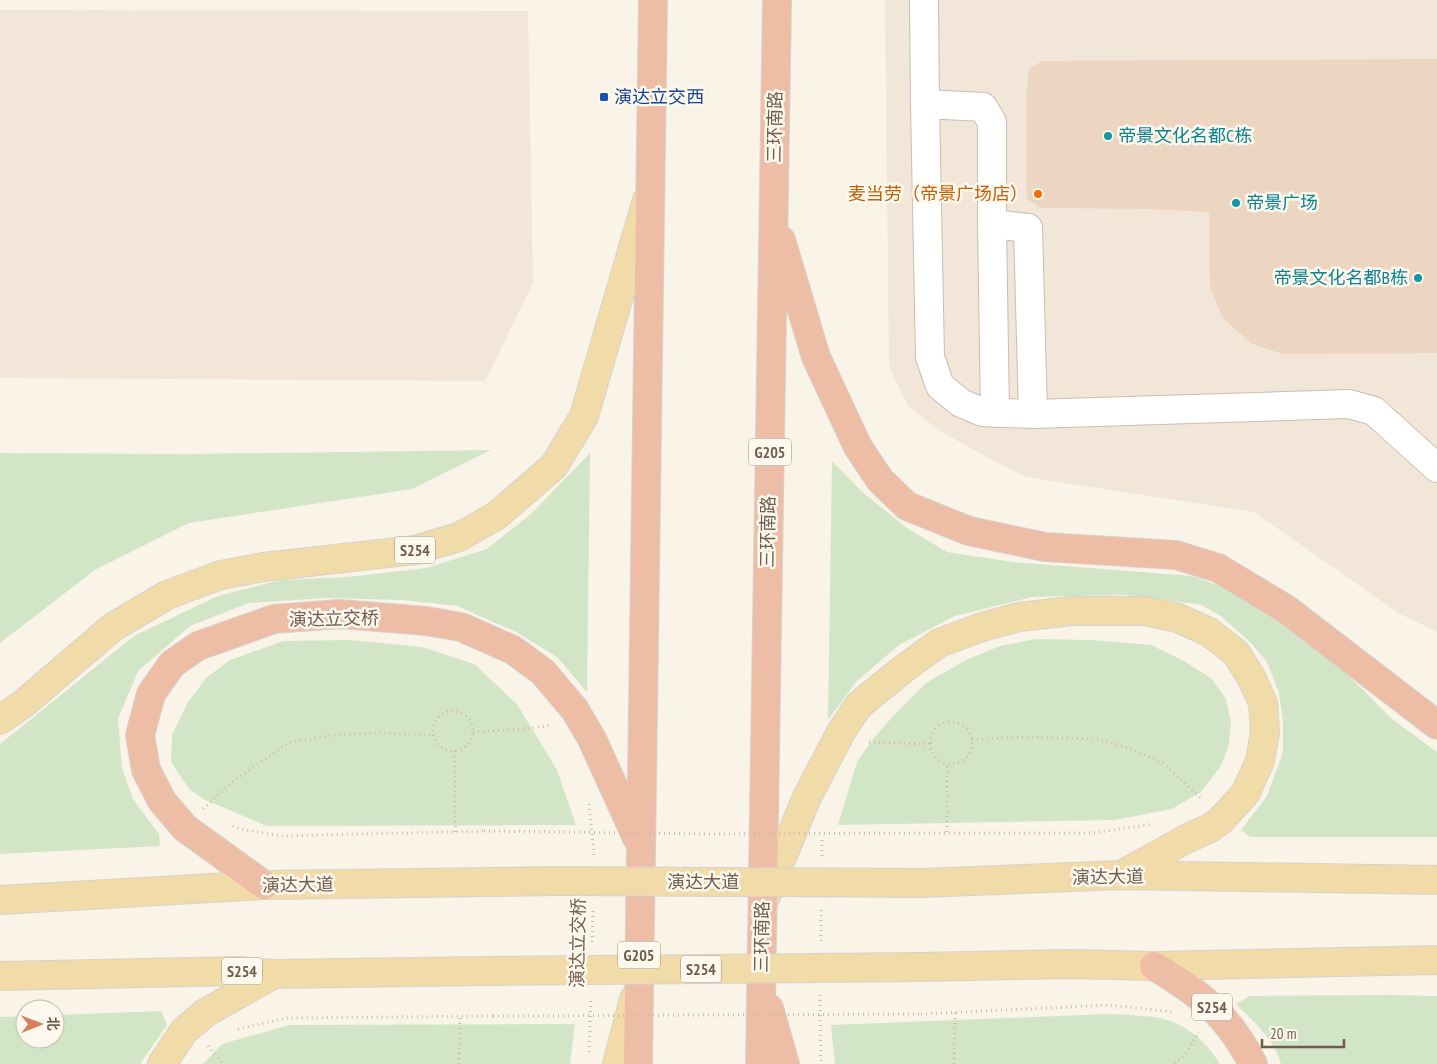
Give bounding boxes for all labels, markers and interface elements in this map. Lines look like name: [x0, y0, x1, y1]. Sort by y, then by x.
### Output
place label: 演达立交西: [614, 85, 704, 108]
marker: 演达立交西: [598, 91, 610, 103]
street label: 三环南路: [762, 91, 787, 163]
place label: 帝景文化名都C栋: [1118, 124, 1252, 147]
marker: 帝景文化名都C栋: [1102, 130, 1114, 142]
place label: 麦当劳（帝景广场店）: [848, 182, 1028, 205]
marker: 麦当劳（帝景广场店）: [1032, 188, 1044, 200]
place label: 帝景广场: [1246, 191, 1318, 214]
marker: 帝景广场: [1230, 197, 1242, 209]
place label: 帝景文化名都B栋: [1274, 266, 1408, 289]
marker: 帝景文化名都B栋: [1412, 272, 1424, 284]
road number: G205: [749, 438, 791, 466]
street label: 三环南路: [755, 496, 780, 568]
road number: S254: [395, 536, 435, 564]
street label: 演达立交桥: [289, 606, 379, 631]
street label: 演达大道: [1072, 864, 1144, 889]
street label: 演达大道: [667, 870, 739, 893]
street label: 演达大道: [262, 872, 334, 897]
street label: 演达立交桥: [565, 898, 590, 988]
street label: 三环南路: [749, 901, 774, 973]
road number: G205: [618, 942, 660, 968]
road number: S254: [681, 956, 721, 982]
road number: S254: [222, 958, 262, 984]
road number: S254: [1192, 994, 1232, 1020]
north arrow: [15, 999, 65, 1049]
scale bar: [1262, 1016, 1344, 1048]
text: 北: [44, 1017, 62, 1031]
text: 20 m: [1270, 1024, 1296, 1043]

